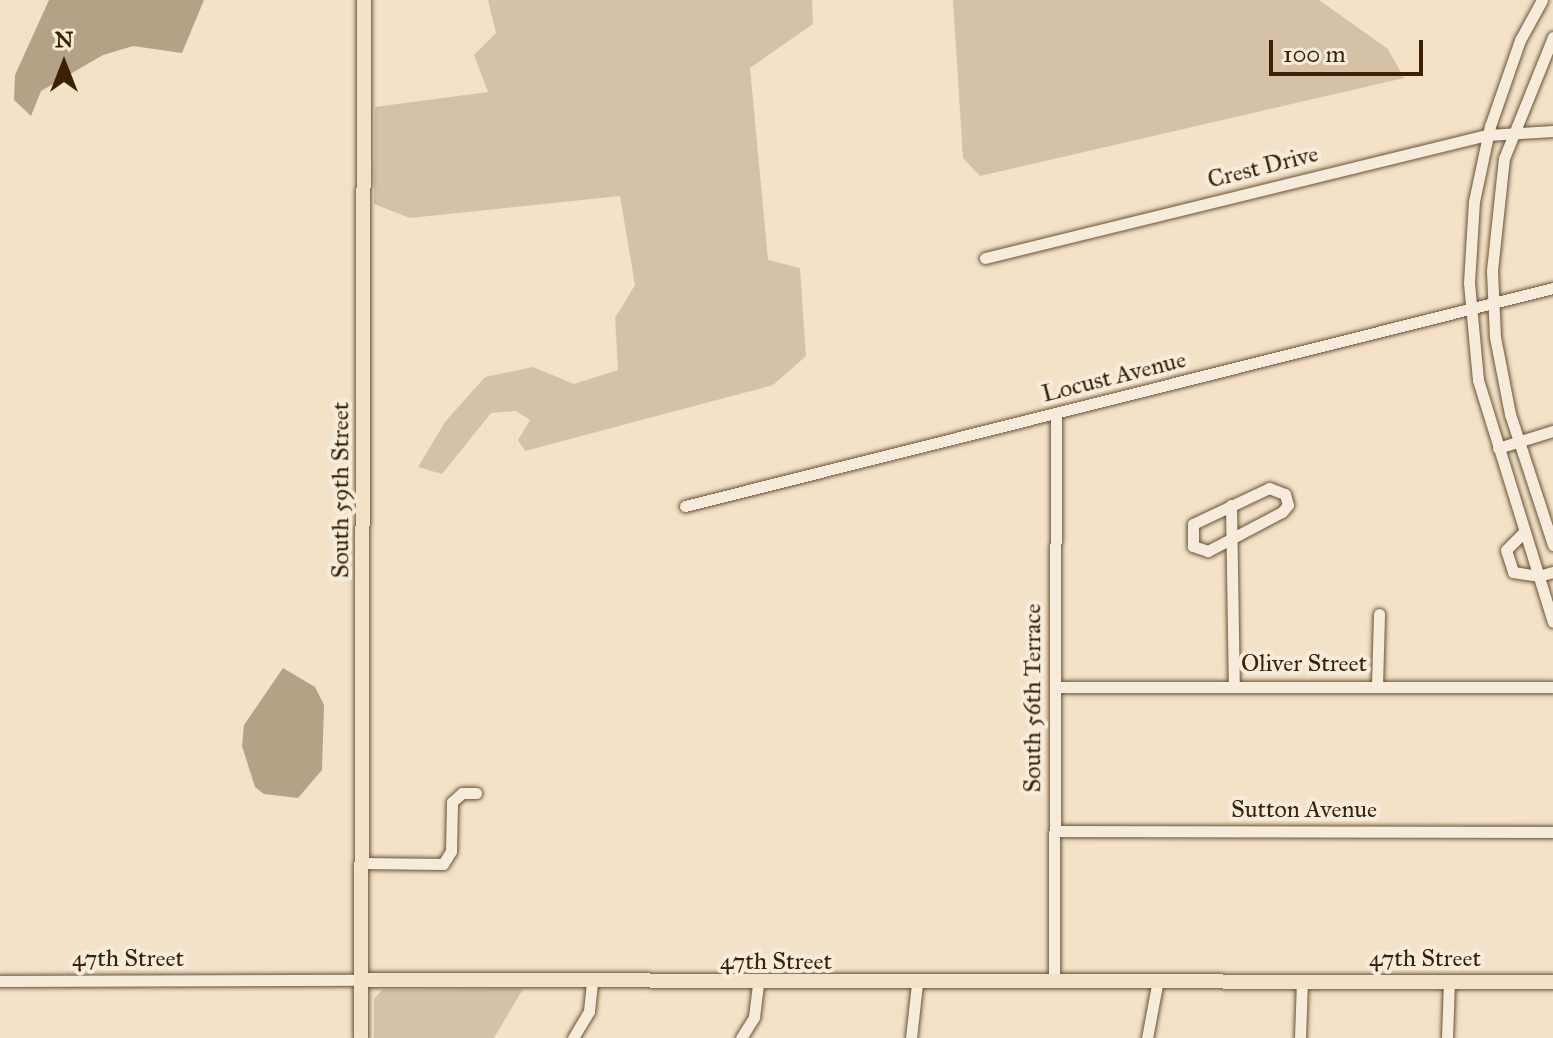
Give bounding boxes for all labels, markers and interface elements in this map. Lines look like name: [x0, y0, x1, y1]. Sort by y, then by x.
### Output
north arrow: [24, 24, 104, 104]
scale bar: [1273, 24, 1427, 74]
text: N: [55, 26, 73, 53]
text: 100 m: [1283, 39, 1346, 69]
street label: Crest Drive: [1205, 139, 1321, 195]
street label: Locust Avenue: [1039, 345, 1189, 409]
street label: South 59th Street: [327, 402, 355, 578]
street label: South 56th Terrace: [1019, 603, 1047, 793]
street label: Oliver Street: [1241, 650, 1367, 678]
street label: Sutton Avenue: [1231, 796, 1377, 824]
street label: 47th Street: [72, 945, 184, 973]
street label: 47th Street: [1369, 945, 1481, 973]
street label: 47th Street: [720, 948, 832, 976]

